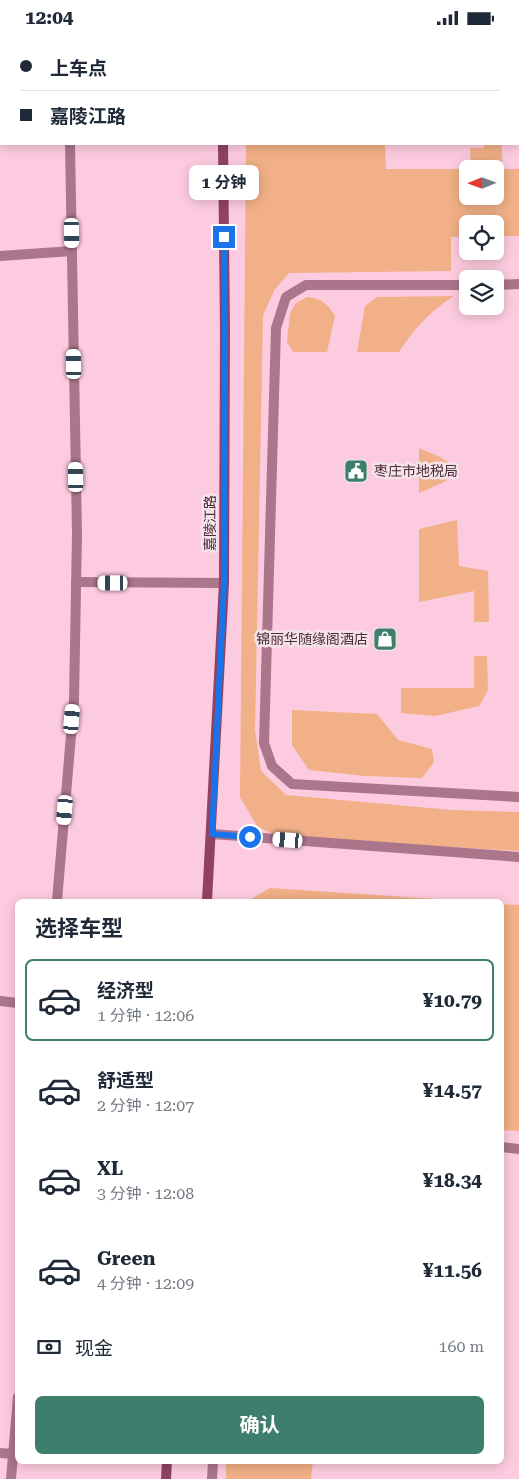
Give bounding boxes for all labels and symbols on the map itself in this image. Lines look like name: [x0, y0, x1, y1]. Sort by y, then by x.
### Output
north arrow: [459, 160, 504, 205]
callout: 1 分钟: [189, 165, 259, 199]
car: [64, 218, 79, 248]
route end: [213, 226, 235, 248]
car: [66, 349, 81, 379]
public building icon: 枣庄市地税局: [343, 458, 369, 484]
car: [68, 462, 83, 492]
place label: 枣庄市地税局: [374, 463, 458, 479]
street label: 嘉陵江路: [202, 495, 218, 551]
car: [98, 576, 128, 591]
shop icon: 锦丽华随缘阁酒店: [372, 626, 398, 652]
place label: 锦丽华随缘阁酒店: [256, 631, 368, 647]
car: [63, 703, 80, 735]
car: [56, 794, 73, 826]
route start: [239, 826, 261, 848]
car: [272, 831, 303, 849]

